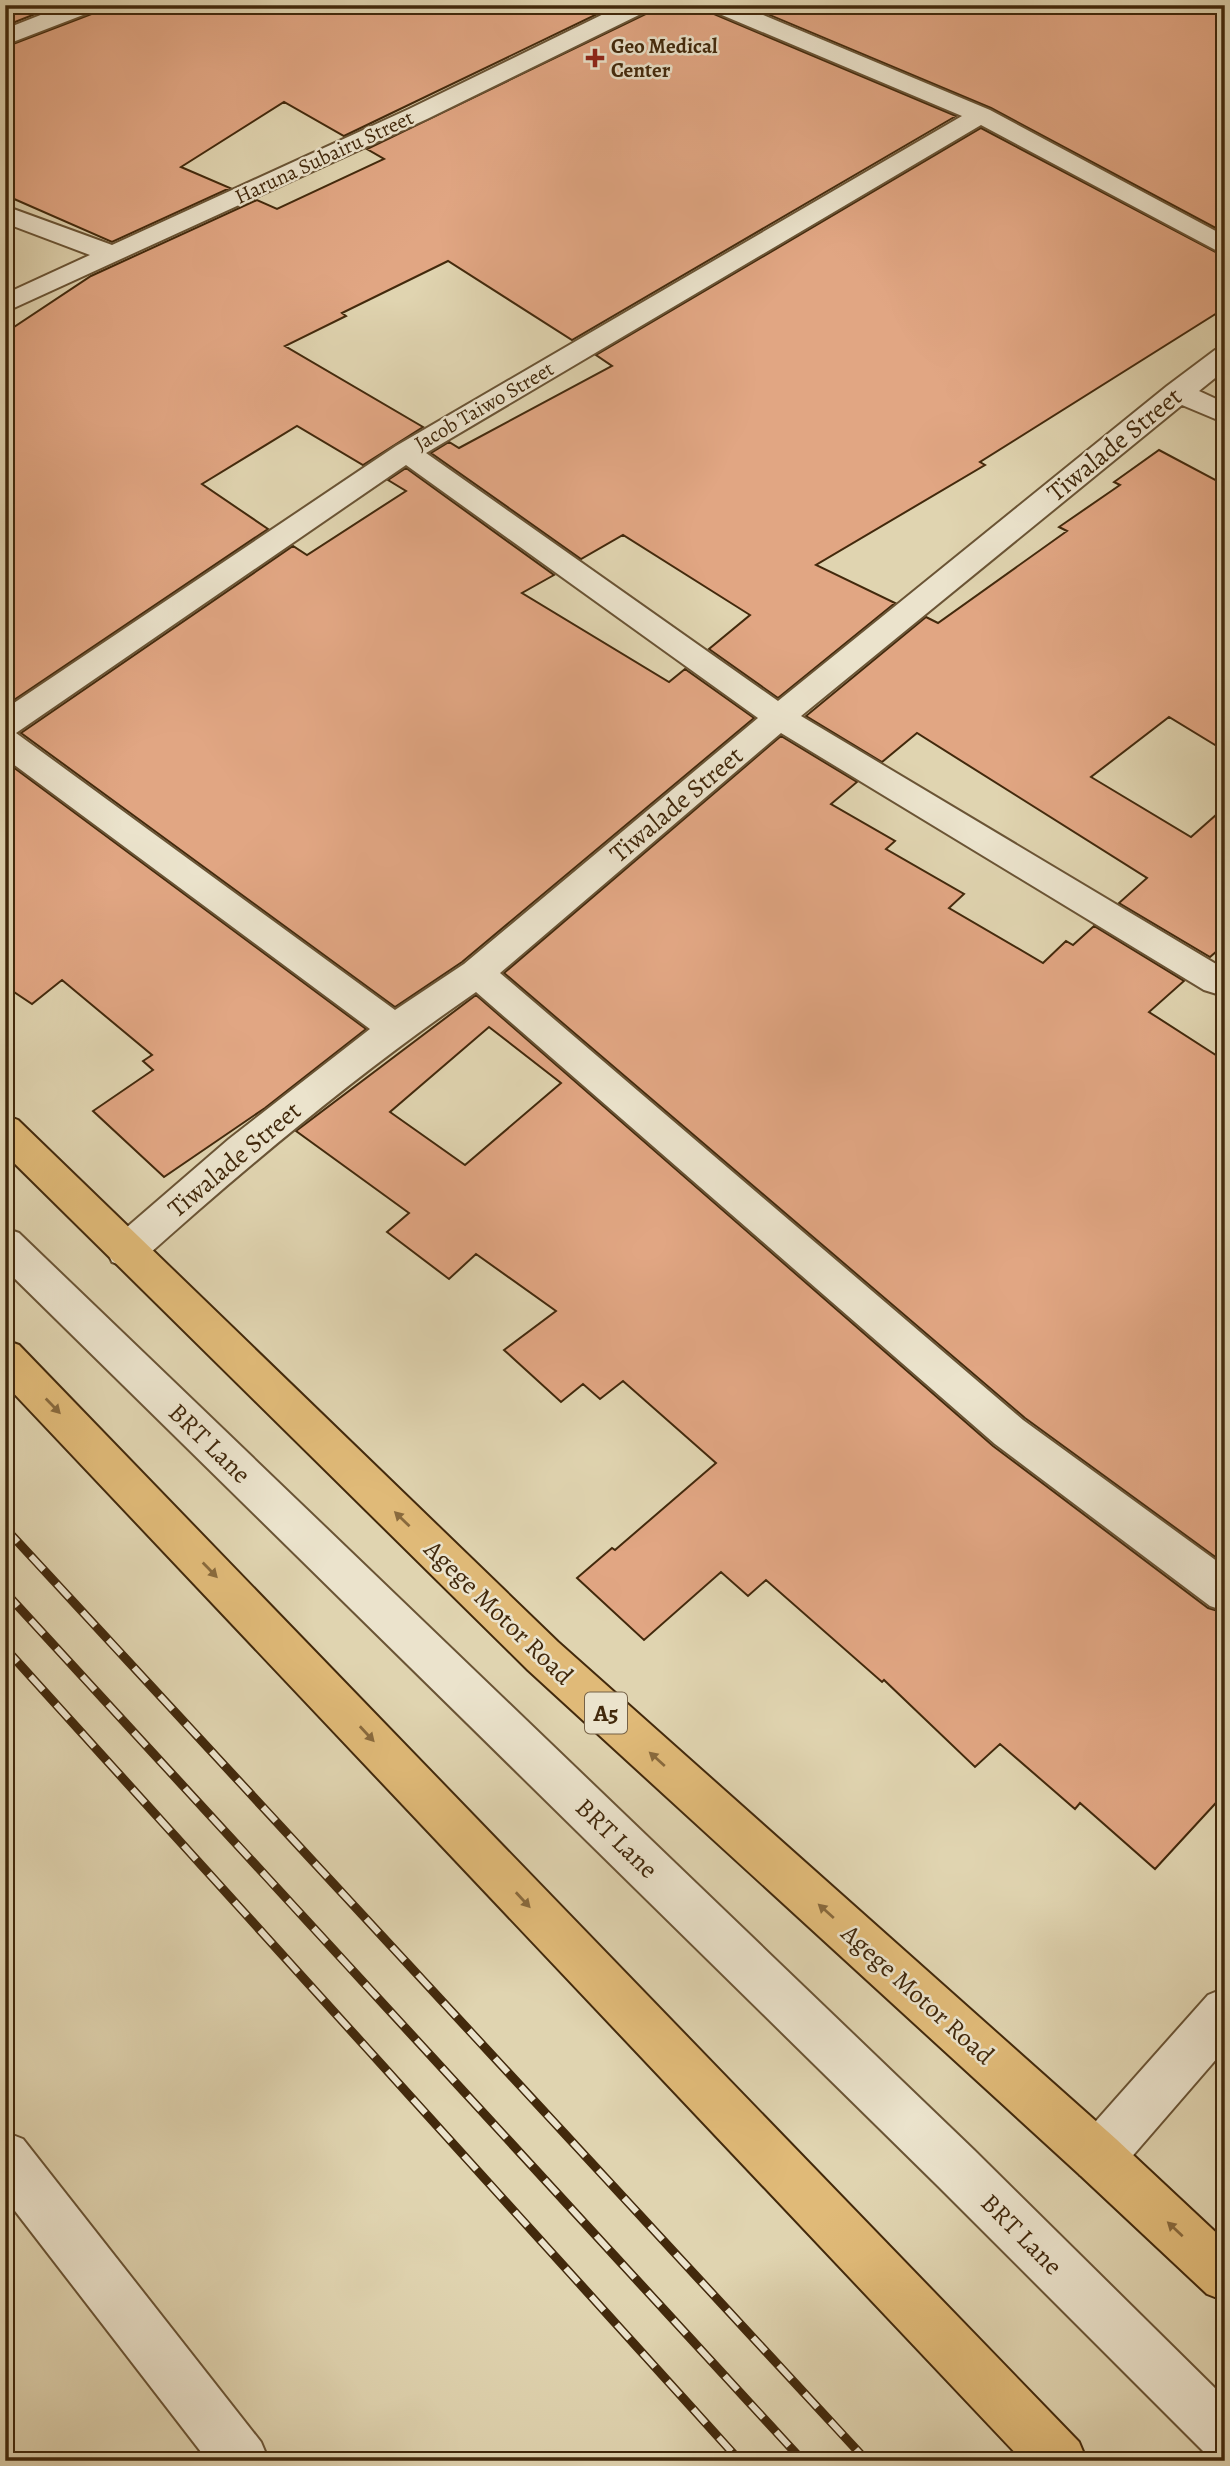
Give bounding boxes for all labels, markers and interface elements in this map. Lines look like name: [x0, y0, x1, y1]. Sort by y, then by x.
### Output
place label: Geo Medical Center: [611, 32, 718, 84]
marker: Geo Medical Center: [585, 48, 605, 68]
street label: Haruna Subairu Street: [230, 103, 418, 211]
street label: Jacob Taiwo Street: [409, 355, 559, 457]
street label: Tiwalade Street: [1040, 379, 1189, 510]
street label: Tiwalade Street: [602, 738, 751, 870]
street label: Tiwalade Street: [160, 1093, 309, 1225]
street label: BRT Lane: [161, 1395, 258, 1491]
one-way arrow: [44, 1397, 60, 1414]
one-way arrow: [394, 1511, 411, 1527]
street label: Agege Motor Road: [416, 1531, 581, 1693]
one-way arrow: [202, 1561, 218, 1578]
road number: A5: [585, 1693, 627, 1734]
one-way arrow: [359, 1726, 376, 1743]
one-way arrow: [649, 1751, 666, 1767]
street label: BRT Lane: [568, 1790, 665, 1886]
one-way arrow: [515, 1891, 531, 1908]
one-way arrow: [817, 1903, 835, 1919]
street label: Agege Motor Road: [833, 1916, 1002, 2073]
street label: BRT Lane: [973, 2186, 1070, 2283]
one-way arrow: [1167, 2222, 1184, 2238]

